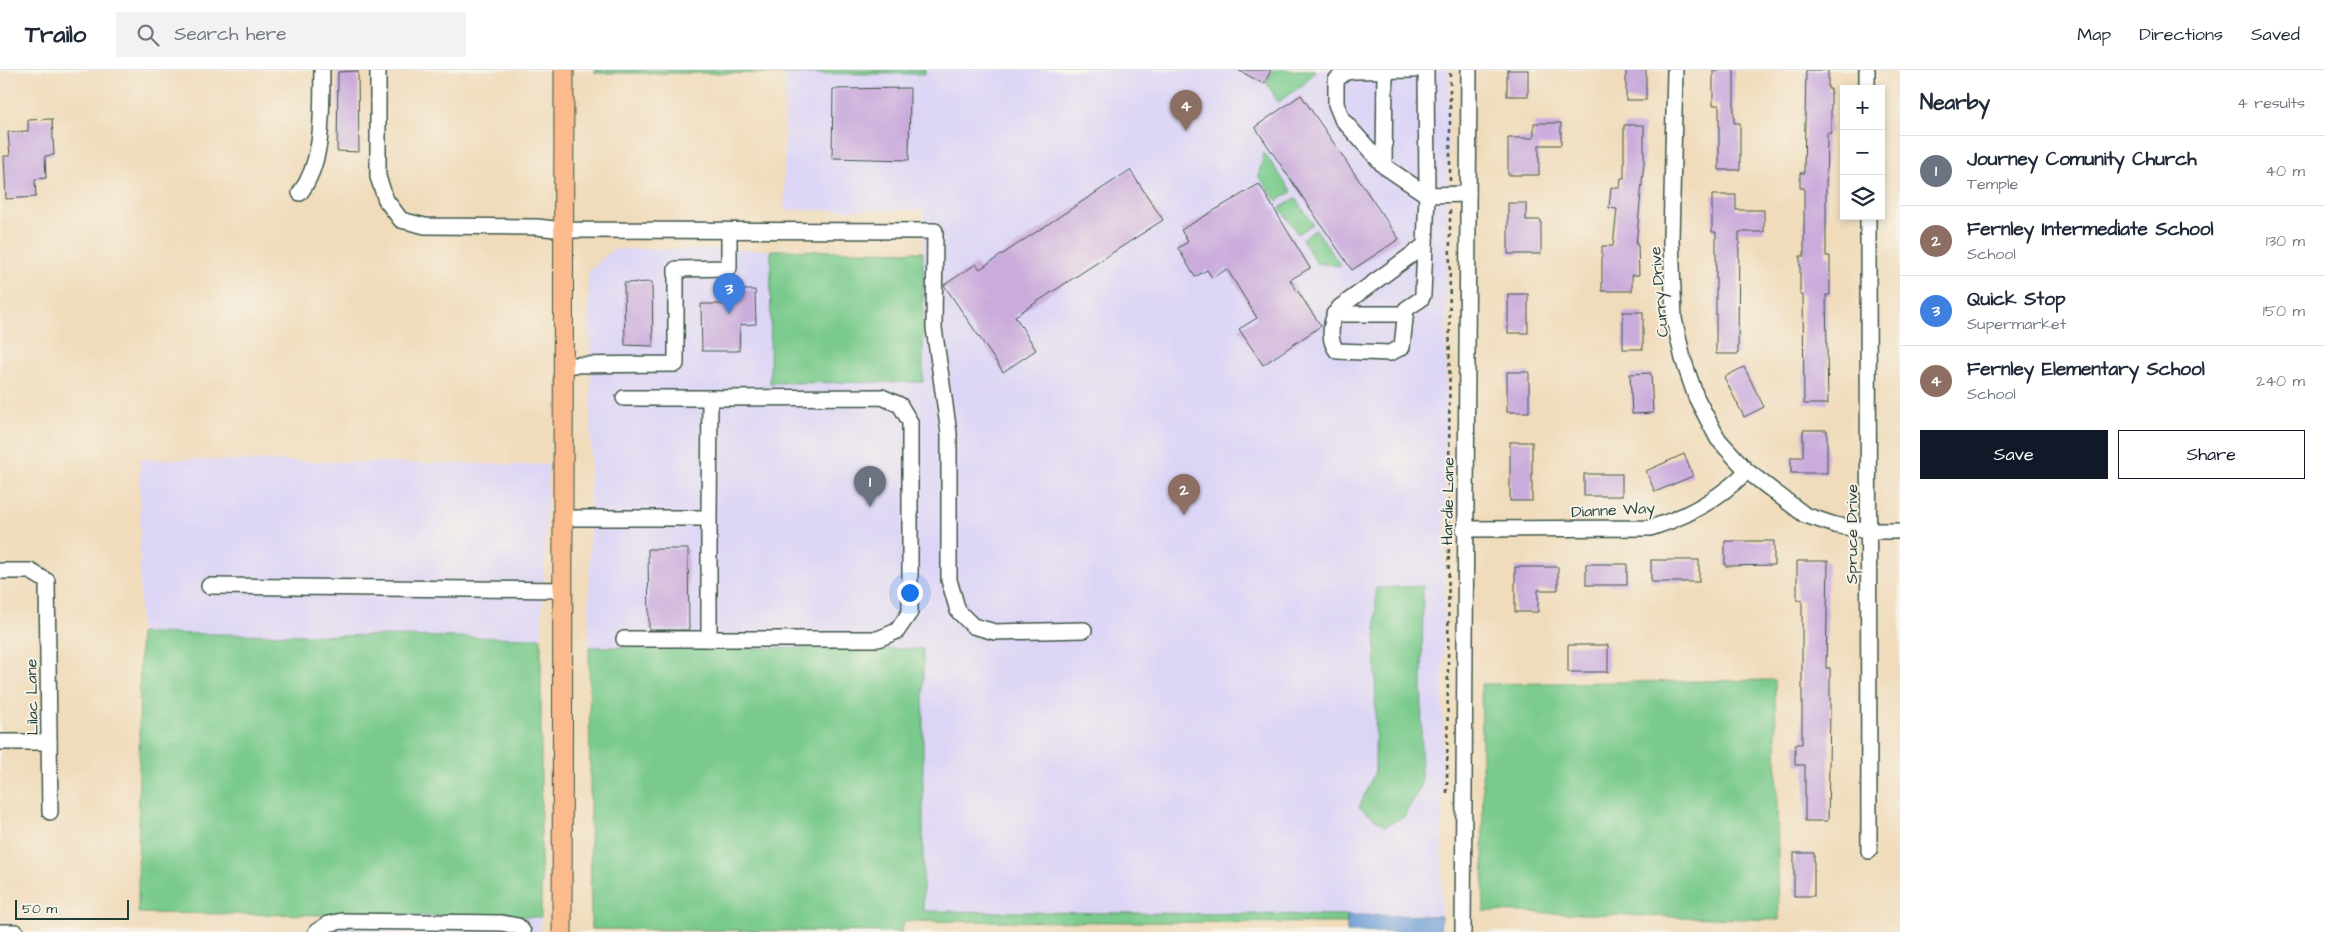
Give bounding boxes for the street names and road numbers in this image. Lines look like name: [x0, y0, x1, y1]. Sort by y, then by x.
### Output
street label: Curry Drive: [1644, 245, 1675, 338]
street label: Hardie Lane: [1436, 456, 1460, 545]
street label: Spruce Drive: [1841, 484, 1863, 584]
street label: Dianne Way: [1571, 497, 1656, 524]
street label: Lilac Lane: [20, 658, 44, 735]

